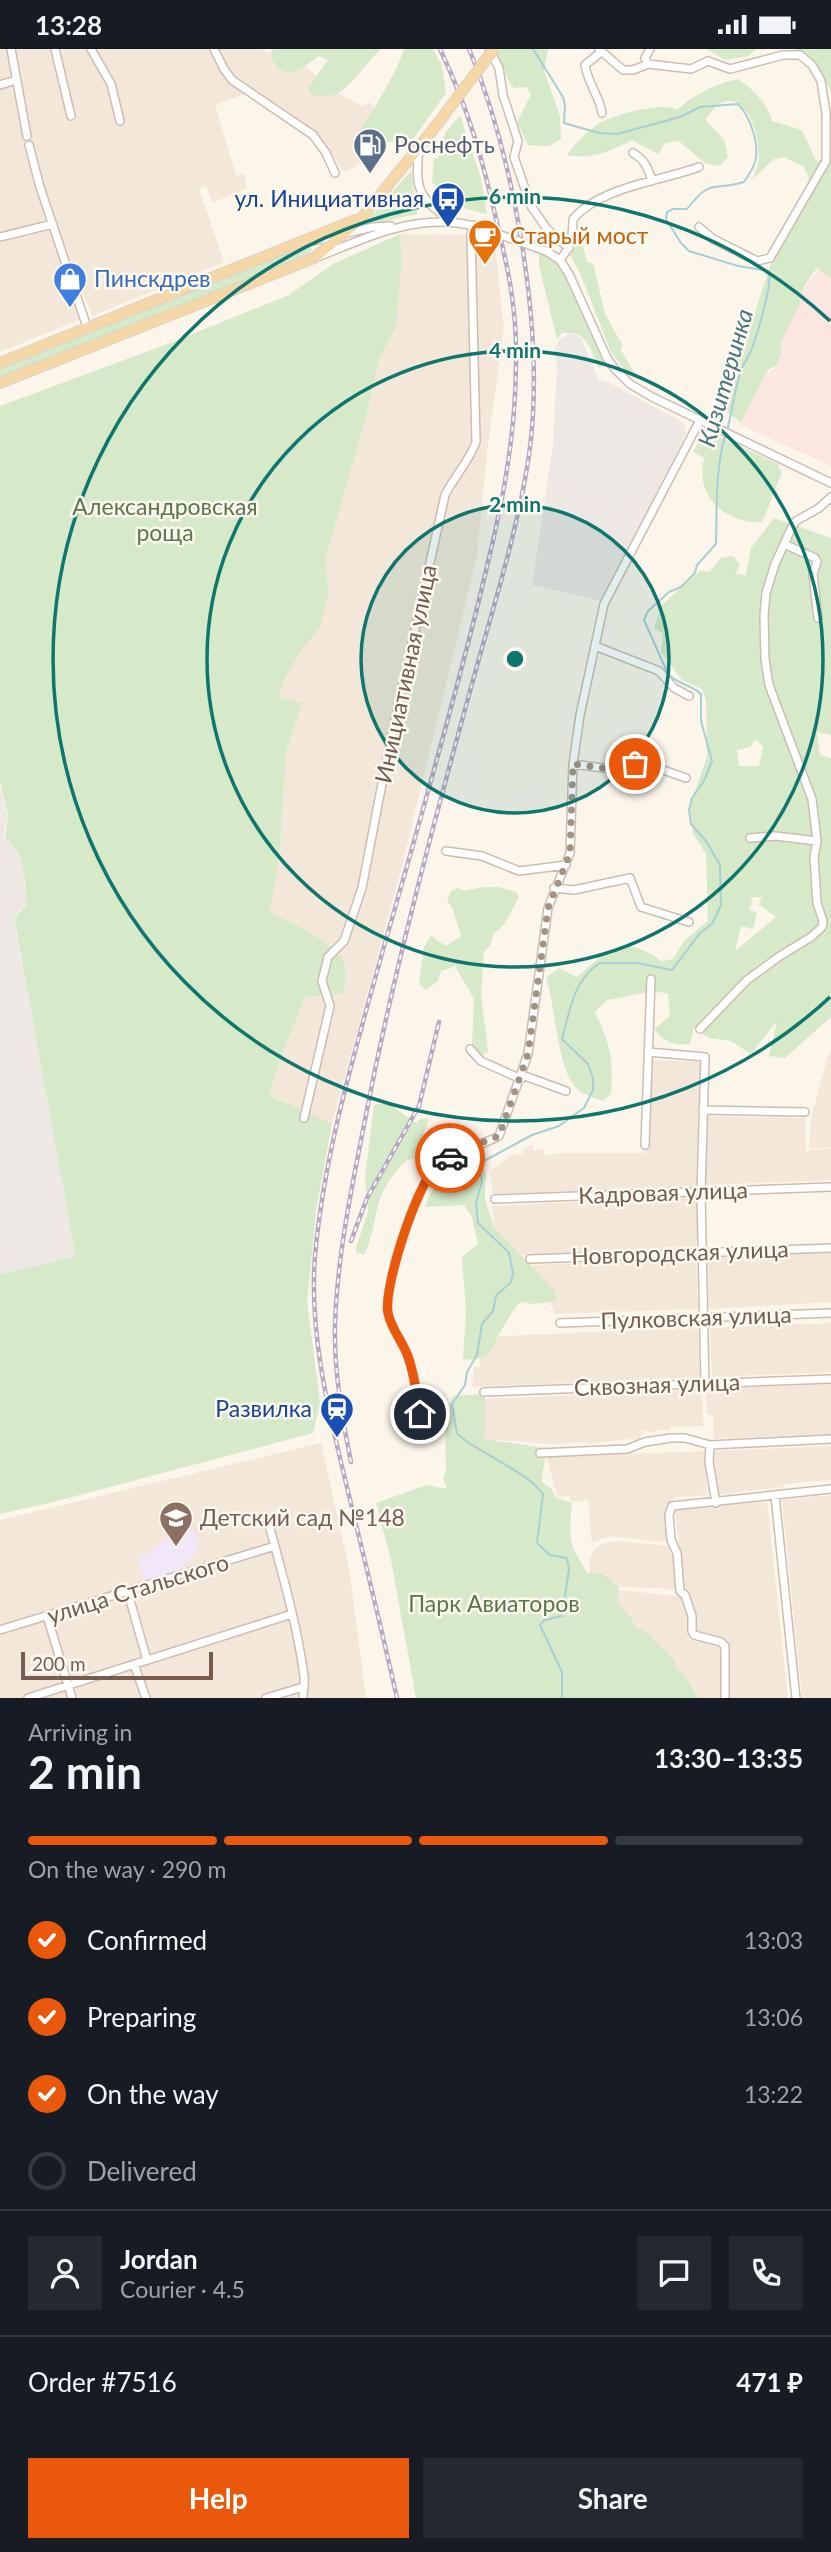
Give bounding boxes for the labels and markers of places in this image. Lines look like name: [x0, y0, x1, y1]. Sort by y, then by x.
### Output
fuel station icon: Роснефть: [351, 126, 389, 175]
place label: Роснефть: [394, 130, 495, 158]
bus stop icon: ул. Инициативная: [429, 180, 467, 229]
place label: ул. Инициативная: [235, 184, 424, 212]
cafe icon: Старый мост: [466, 217, 504, 266]
place label: Старый мост: [510, 221, 649, 249]
shop icon: Пинскдрев: [51, 260, 89, 309]
place label: Пинскдрев: [94, 264, 210, 292]
centre of rings: [503, 647, 527, 671]
pin: [605, 734, 665, 794]
pin: [390, 1384, 450, 1444]
station icon: Развилка: [318, 1390, 356, 1439]
place label: Развилка: [215, 1394, 312, 1422]
school or university icon: Детский сад №148: [157, 1499, 195, 1548]
place label: Детский сад №148: [200, 1503, 405, 1531]

